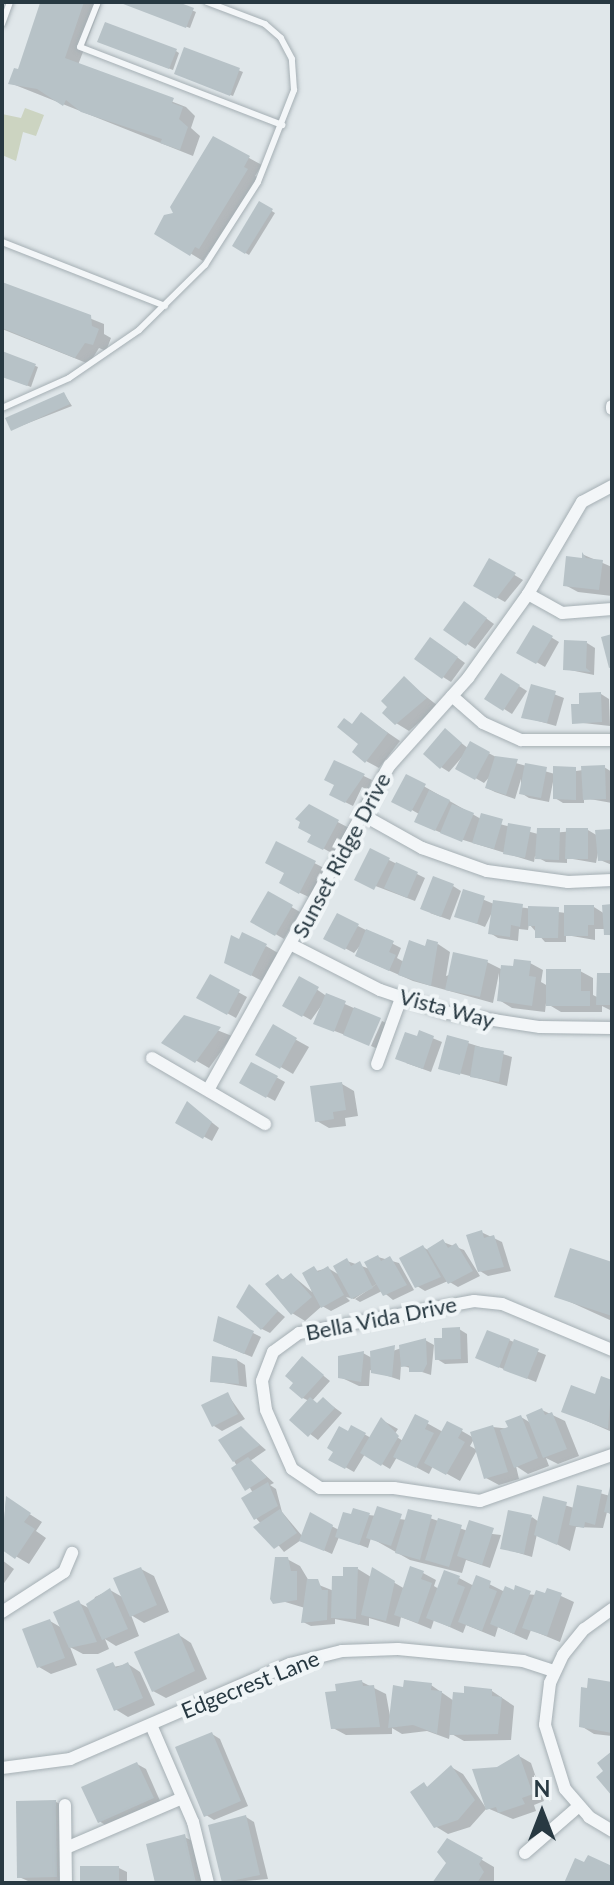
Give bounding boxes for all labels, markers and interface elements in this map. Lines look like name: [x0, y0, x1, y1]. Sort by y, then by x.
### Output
street label: Sunset Ridge Drive: [286, 768, 396, 942]
street label: Vista Way: [396, 983, 498, 1033]
street label: Bella Vida Drive: [303, 1290, 459, 1346]
street label: Edgecrest Lane: [177, 1644, 323, 1724]
north arrow: [502, 1773, 582, 1853]
text: N: [534, 1775, 550, 1802]

